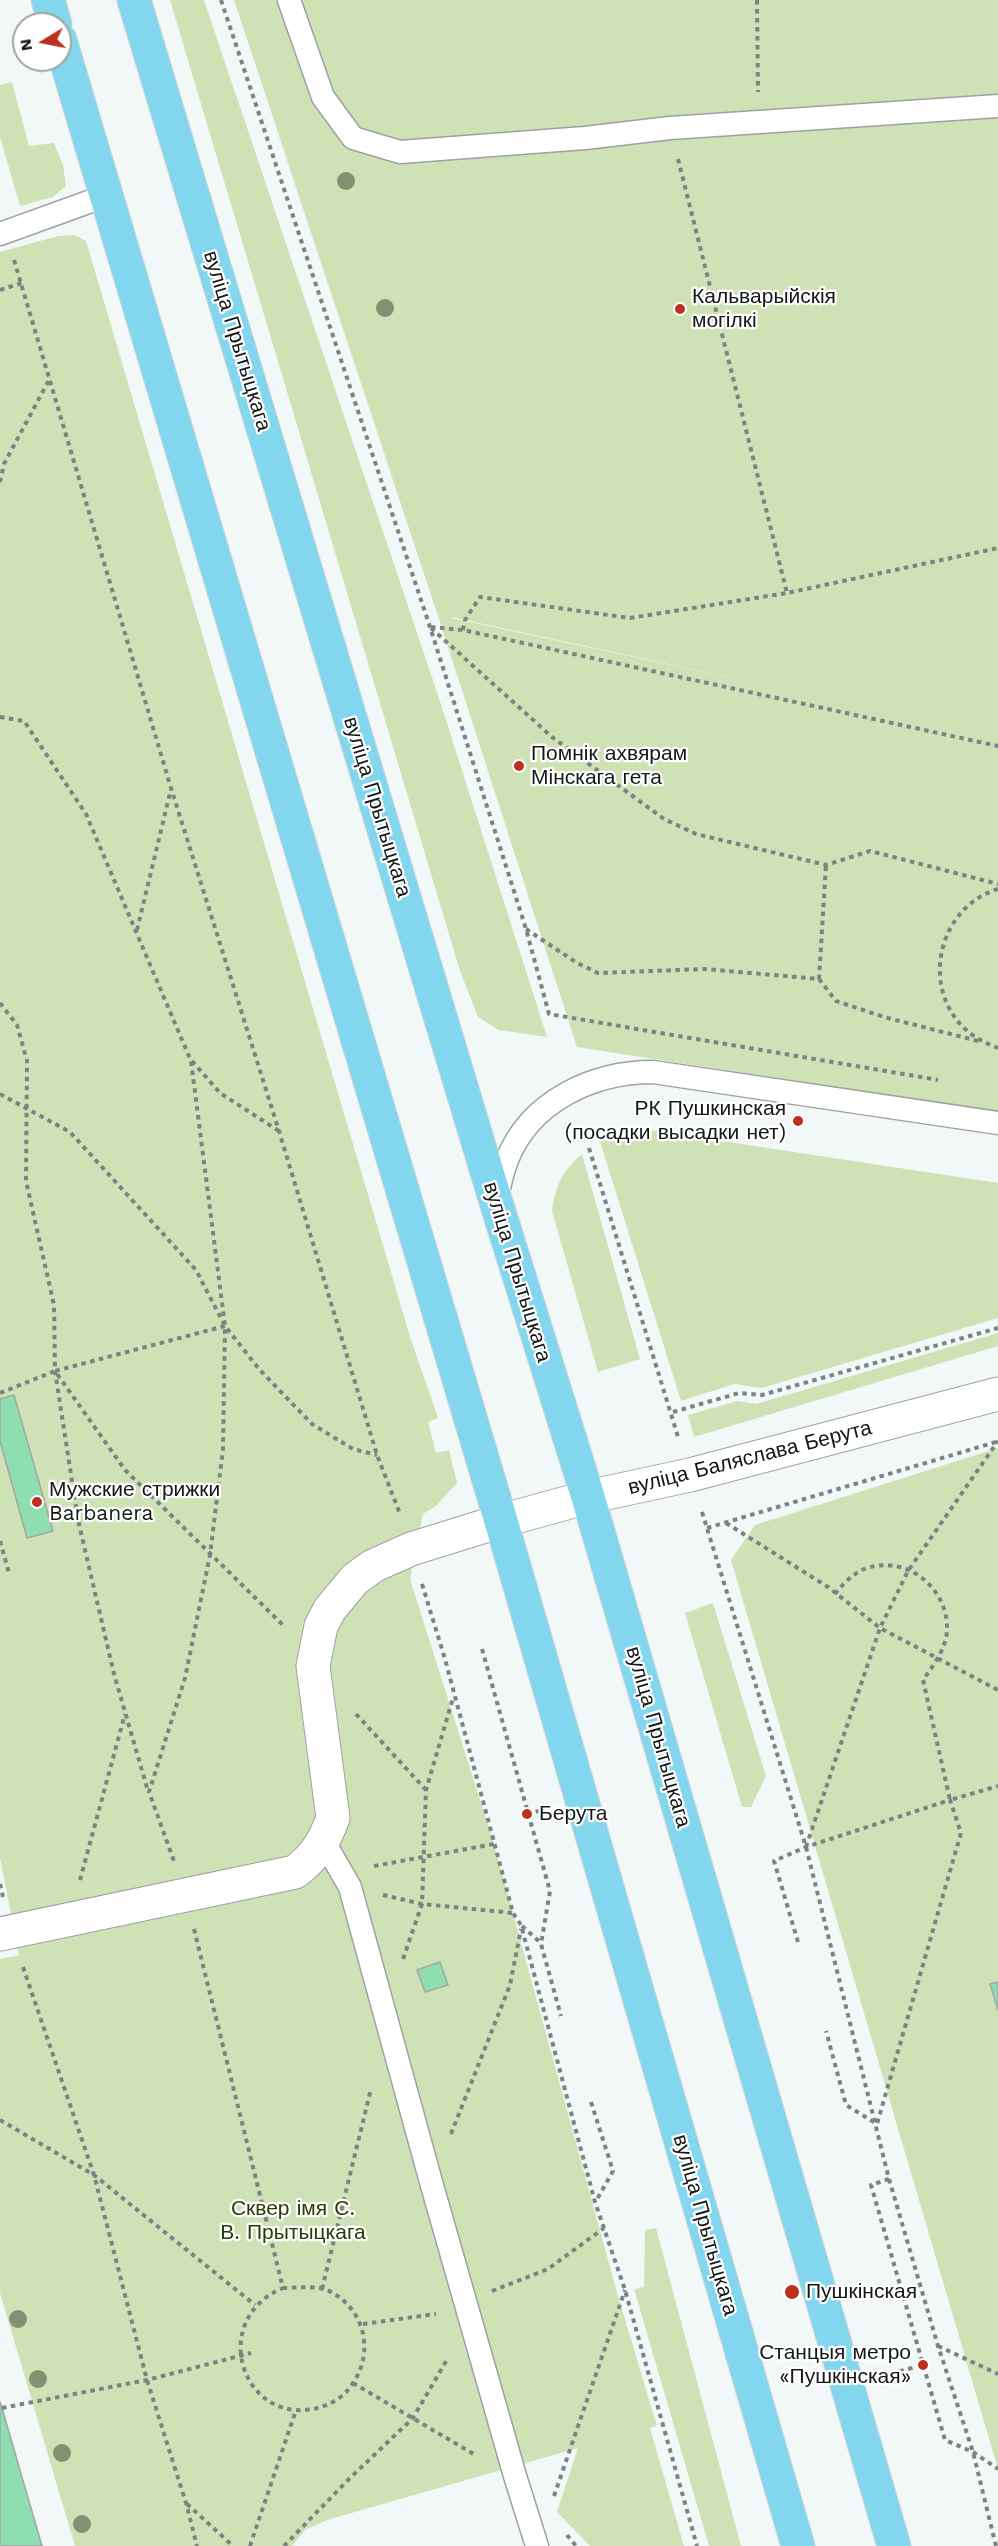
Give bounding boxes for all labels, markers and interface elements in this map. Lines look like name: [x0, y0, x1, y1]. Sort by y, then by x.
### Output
north arrow: [12, 12, 72, 72]
text: N: [15, 37, 36, 52]
street label: вуліца Прытыцкага: [198, 248, 276, 434]
place label: Кальварыйскія могілкі: [692, 284, 836, 334]
marker: Кальварыйскія могілкі: [673, 302, 687, 316]
street label: вуліца Прытыцкага: [338, 714, 416, 900]
place label: Помнік ахвярам Мінскага гета: [531, 741, 687, 791]
marker: Помнік ахвярам Мінскага гета: [512, 759, 526, 773]
place label: РК Пушкинская (посадки высадки нет): [565, 1096, 786, 1146]
marker: РК Пушкинская (посадки высадки нет): [791, 1114, 805, 1128]
street label: вуліца Прытыцкага: [478, 1179, 556, 1365]
street label: вуліца Баляслава Берута: [626, 1416, 874, 1500]
place label: Мужские стрижки Barbanera: [49, 1477, 220, 1527]
marker: Мужские стрижки Barbanera: [30, 1495, 44, 1509]
street label: вуліца Прытыцкага: [620, 1643, 696, 1831]
place label: Берута: [539, 1801, 607, 1827]
marker: Берута: [520, 1807, 534, 1821]
street label: вуліца Прытыцкага: [667, 2131, 743, 2319]
park label: Сквер імя С. В. Прытыцкага: [220, 2196, 366, 2246]
place label: Пушкінская: [806, 2279, 917, 2305]
marker: Пушкінская: [783, 2283, 801, 2301]
place label: Станцыя метро «Пушкінская»: [759, 2340, 911, 2390]
marker: Станцыя метро «Пушкінская»: [916, 2358, 930, 2372]

